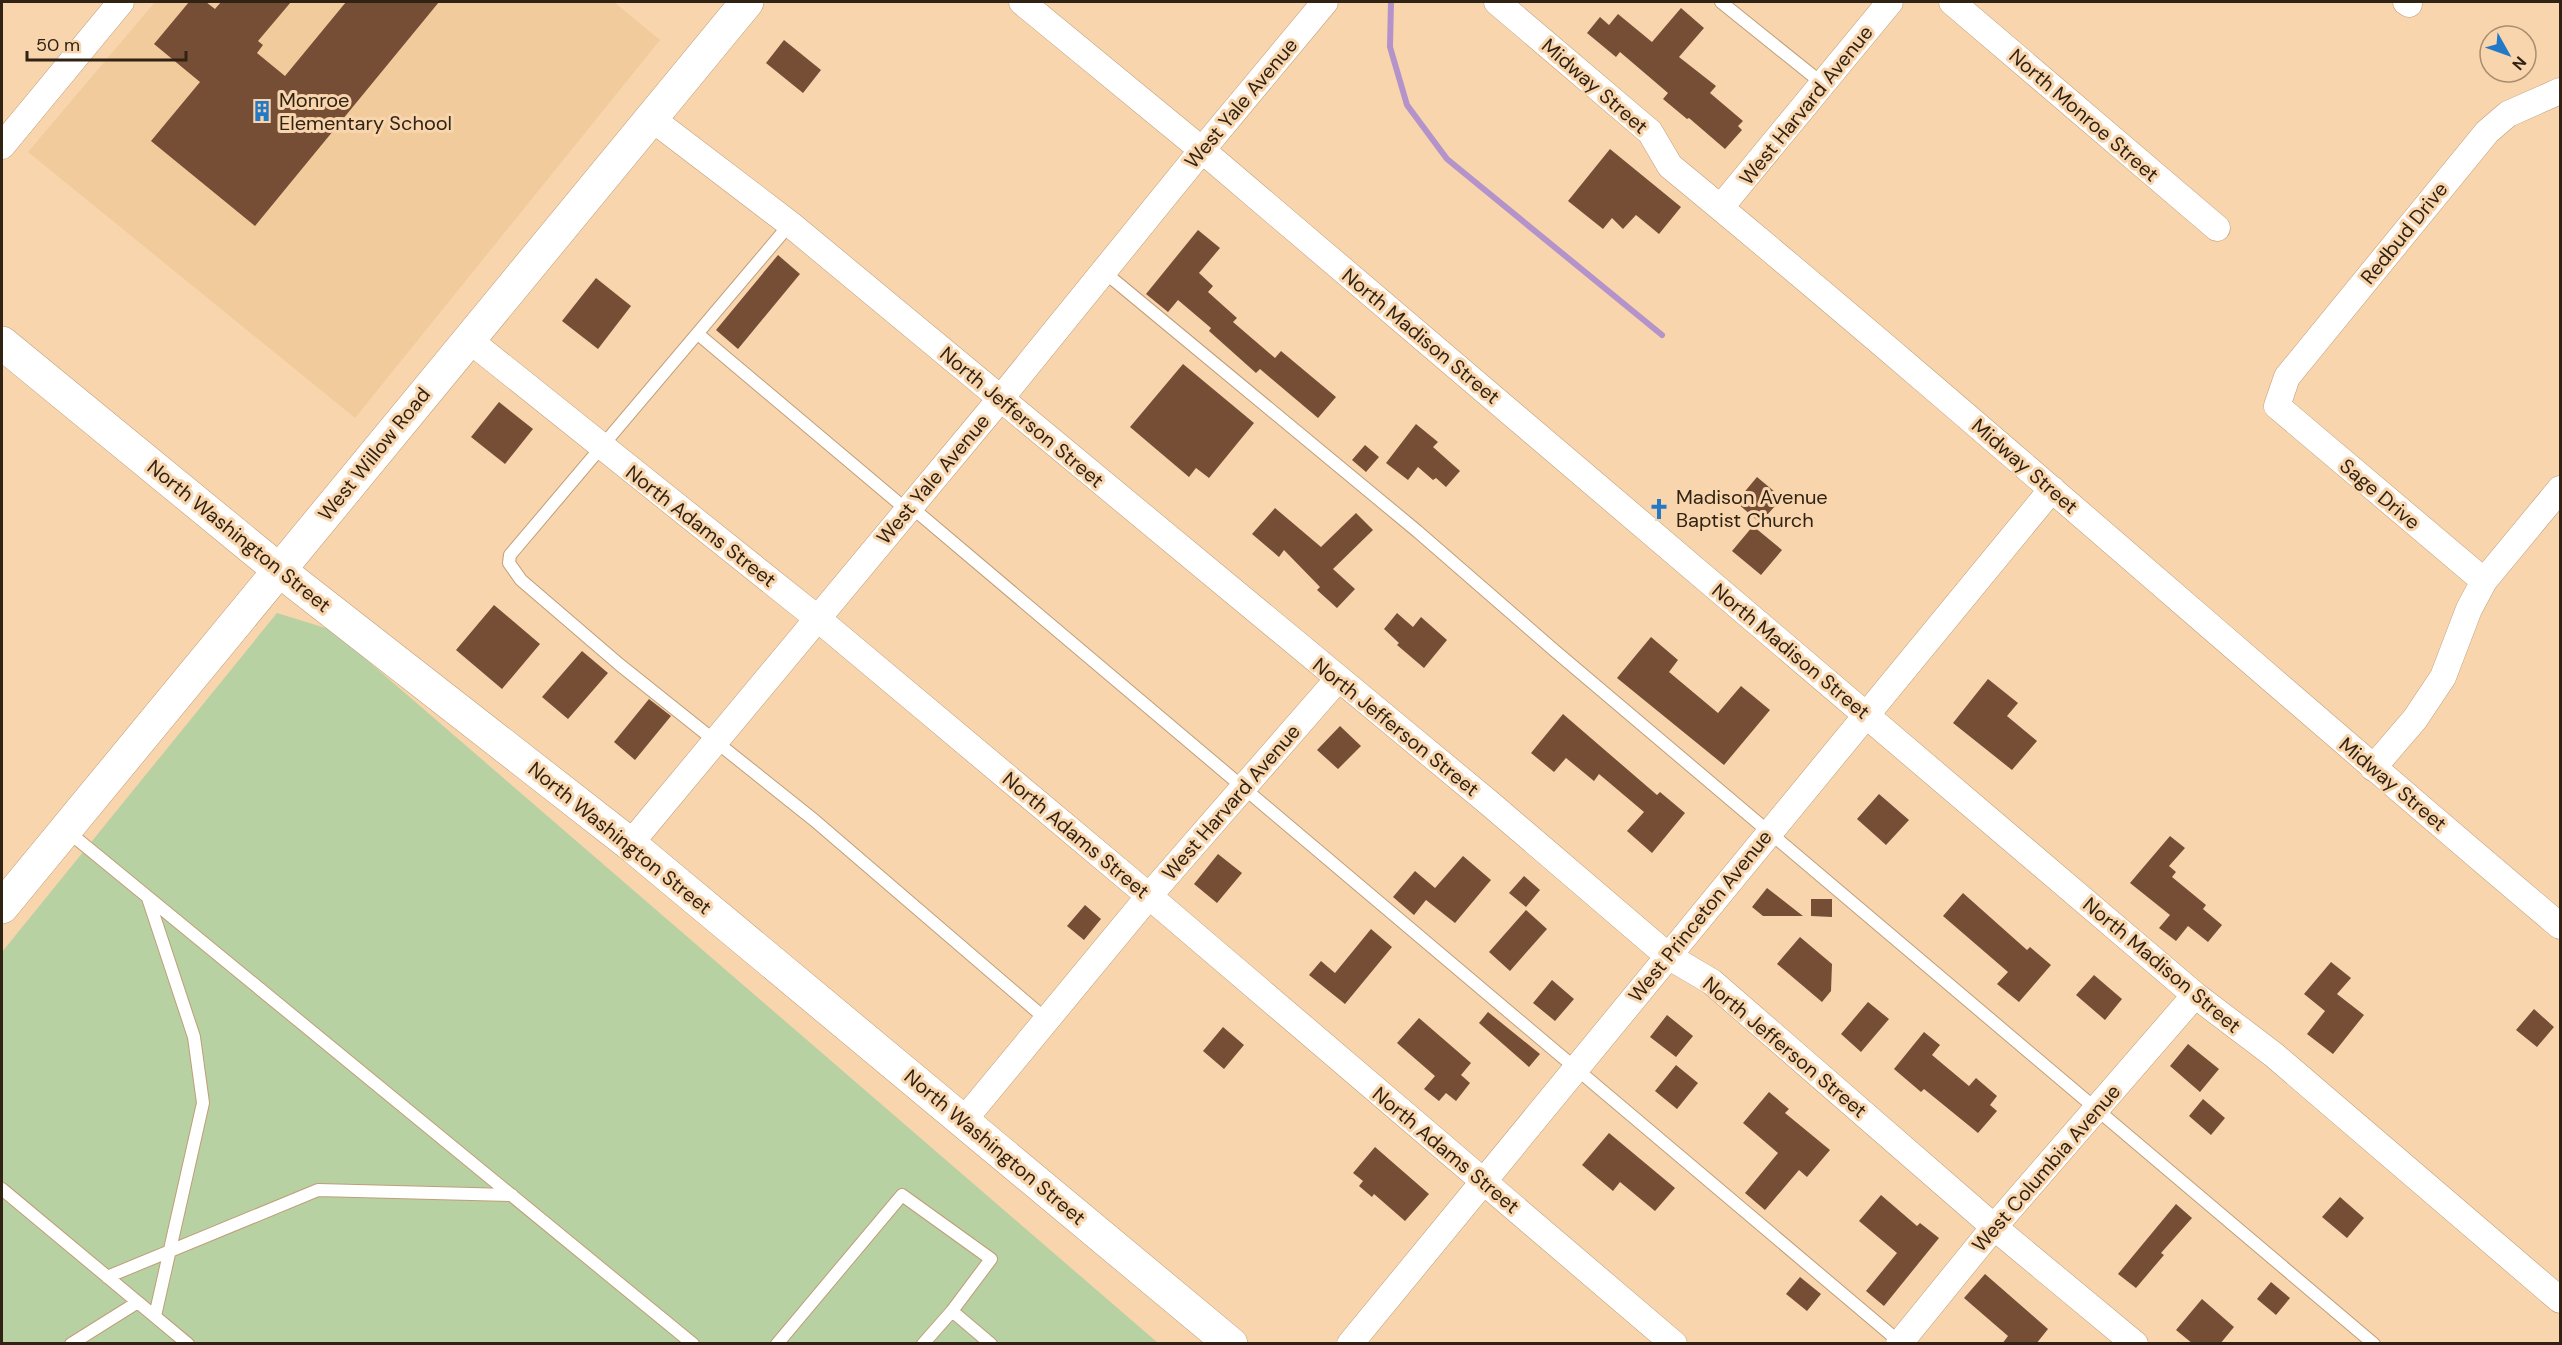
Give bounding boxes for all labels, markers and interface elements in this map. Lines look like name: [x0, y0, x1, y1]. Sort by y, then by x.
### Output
street label: West Harvard Avenue: [1734, 20, 1878, 190]
scale bar: [27, 24, 186, 62]
north arrow: [2478, 24, 2538, 84]
street label: West Yale Avenue: [1179, 32, 1303, 174]
text: 50 m: [36, 33, 80, 57]
street label: Midway Street: [1536, 33, 1654, 139]
street label: North Monroe Street: [2004, 43, 2164, 187]
text: N: [2507, 52, 2531, 75]
place label: Monroe Elementary School: [279, 87, 452, 136]
building icon: Monroe Elementary School: [250, 99, 274, 123]
street label: Redbud Drive: [2355, 176, 2453, 290]
street label: North Madison Street: [1337, 262, 1505, 410]
street label: North Jefferson Street: [935, 341, 1110, 493]
street label: West Willow Road: [312, 382, 436, 526]
street label: West Yale Avenue: [871, 408, 995, 550]
street label: Midway Street: [1966, 413, 2084, 519]
street label: Sage Drive: [2334, 453, 2426, 535]
street label: North Washington Street: [142, 454, 336, 618]
street label: North Adams Street: [621, 459, 782, 593]
place label: Madison Avenue Baptist Church: [1676, 484, 1828, 533]
church icon: Madison Avenue Baptist Church: [1647, 497, 1671, 521]
street label: North Madison Street: [1707, 577, 1875, 725]
street label: North Jefferson Street: [1308, 652, 1485, 802]
street label: West Harvard Avenue: [1156, 719, 1306, 885]
street label: Midway Street: [2334, 731, 2452, 837]
street label: North Washington Street: [523, 756, 717, 920]
street label: North Adams Street: [997, 766, 1155, 904]
street label: West Princeton Avenue: [1622, 825, 1778, 1007]
street label: North Madison Street: [2078, 891, 2246, 1039]
street label: North Jefferson Street: [1698, 971, 1873, 1123]
street label: North Washington Street: [899, 1063, 1091, 1231]
street label: West Columbia Avenue: [1966, 1079, 2126, 1257]
street label: North Adams Street: [1367, 1081, 1525, 1219]

